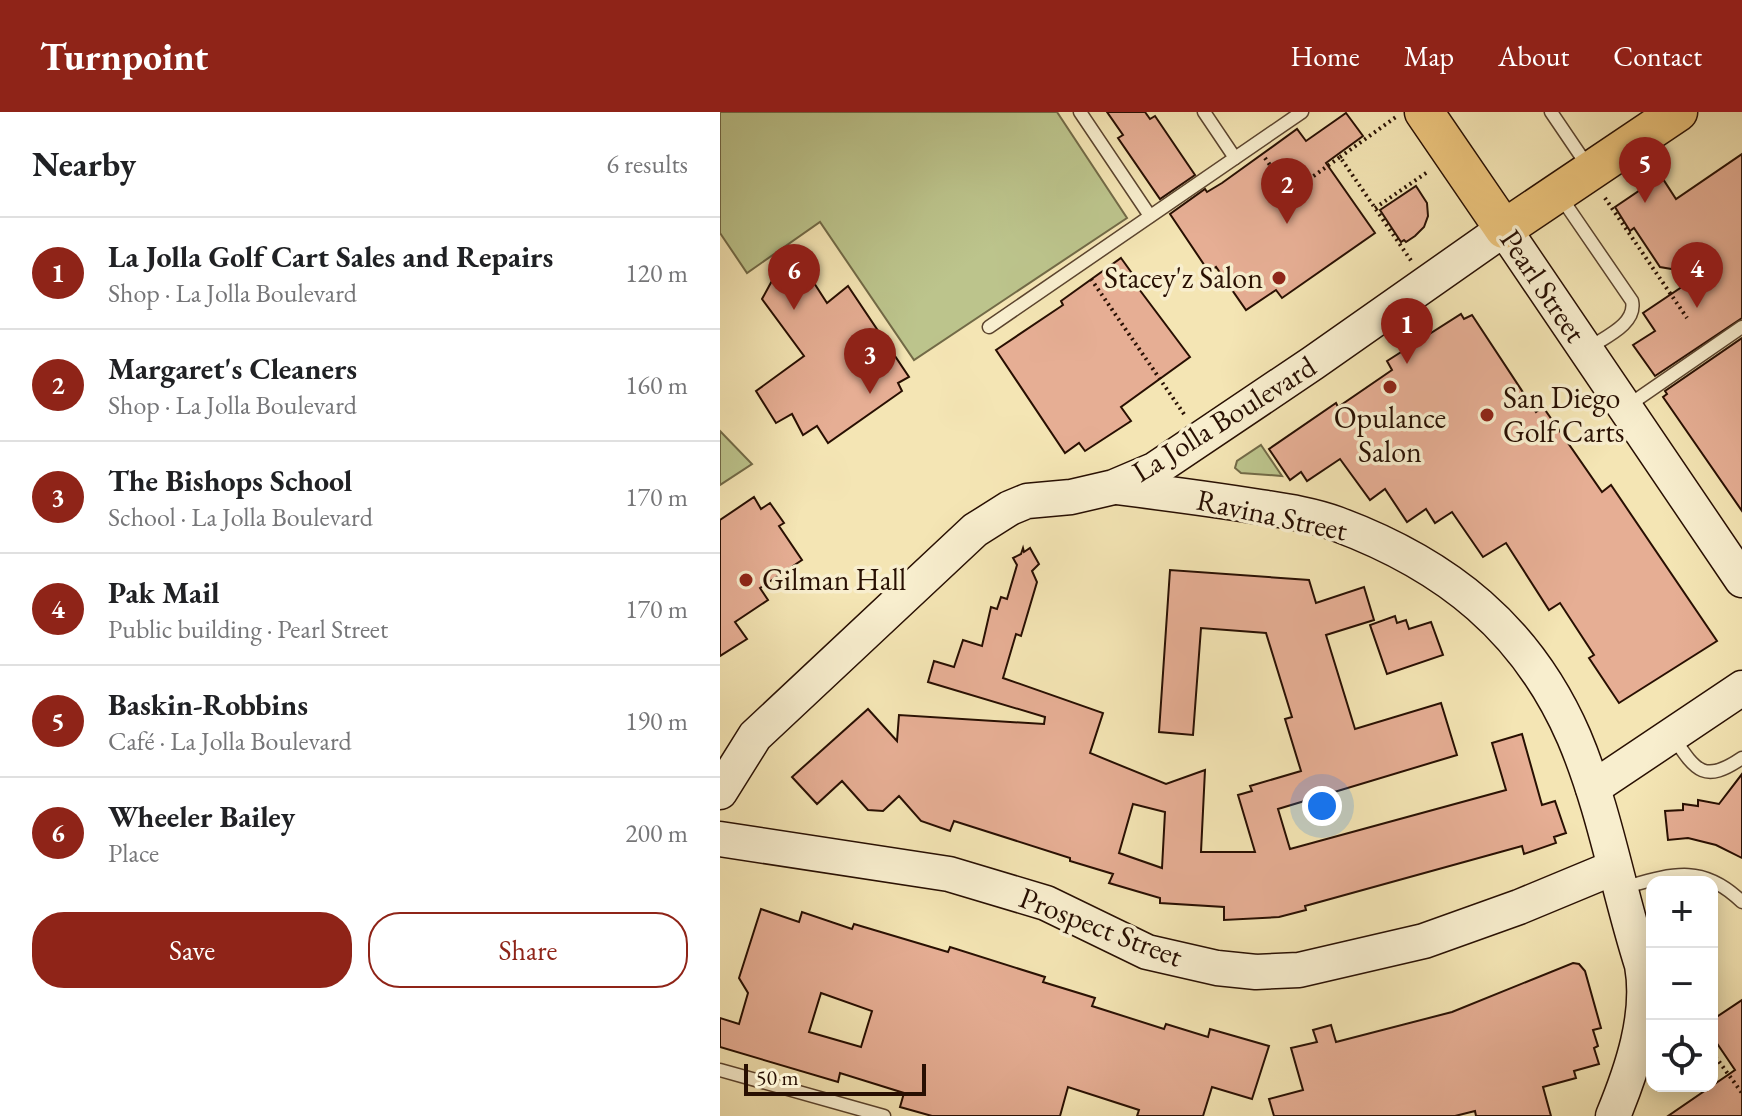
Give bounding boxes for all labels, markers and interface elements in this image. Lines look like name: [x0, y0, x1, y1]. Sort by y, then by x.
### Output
text: Turnpoint: [40, 32, 208, 81]
text: Home: [1290, 38, 1360, 74]
text: Map: [1404, 38, 1454, 74]
text: About: [1498, 38, 1569, 74]
text: Contact: [1613, 38, 1702, 74]
pin: 5: [1619, 137, 1671, 203]
text: Nearby: [32, 142, 136, 186]
text: 6 results: [607, 147, 688, 181]
pin: 2: [1261, 158, 1313, 224]
street label: Pearl Street: [1491, 222, 1596, 350]
text: La Jolla Golf Cart Sales and Repairs: [108, 237, 553, 276]
pin: 4: [1671, 242, 1723, 308]
pin: 6: [768, 244, 820, 310]
text: 1: [51, 256, 65, 290]
text: 120 m: [625, 256, 688, 290]
place label: Stacey'z Salon: [1104, 258, 1263, 297]
marker: Stacey'z Salon: [1270, 269, 1288, 287]
text: Shop · La Jolla Boulevard: [108, 276, 357, 310]
pin: 1: [1381, 298, 1433, 364]
pin: 3: [844, 328, 896, 394]
street label: La Jolla Boulevard: [1125, 346, 1324, 491]
text: Margaret's Cleaners: [108, 349, 357, 388]
text: 2: [51, 368, 65, 402]
text: 160 m: [625, 368, 688, 402]
marker: Opulance Salon: [1381, 378, 1399, 396]
place label: San Diego Golf Carts: [1503, 378, 1624, 451]
text: Shop · La Jolla Boulevard: [108, 388, 357, 422]
place label: Opulance Salon: [1334, 398, 1446, 471]
marker: San Diego Golf Carts: [1478, 406, 1496, 424]
text: The Bishops School: [108, 461, 352, 500]
text: 3: [51, 480, 65, 514]
text: 170 m: [625, 480, 688, 514]
street label: Ravina Street: [1193, 480, 1352, 550]
text: School · La Jolla Boulevard: [108, 500, 373, 534]
place label: Gilman Hall: [762, 560, 906, 599]
marker: Gilman Hall: [737, 571, 755, 589]
text: Pak Mail: [108, 573, 220, 612]
text: 4: [51, 592, 65, 626]
text: 170 m: [625, 592, 688, 626]
text: Public building · Pearl Street: [108, 612, 388, 646]
text: Baskin-Robbins: [108, 685, 308, 724]
text: 5: [51, 704, 65, 738]
text: 190 m: [625, 704, 688, 738]
text: Café · La Jolla Boulevard: [108, 724, 352, 758]
your location: [1302, 786, 1342, 826]
text: Wheeler Bailey: [108, 797, 295, 836]
text: 6: [51, 816, 65, 850]
text: 200 m: [625, 816, 688, 850]
text: Place: [108, 836, 159, 870]
map controls: [1646, 876, 1718, 1092]
button: +: [1646, 876, 1718, 948]
street label: Prospect Street: [1014, 878, 1189, 976]
button: Save: [32, 912, 352, 988]
button: Share: [368, 912, 688, 988]
button: −: [1646, 948, 1718, 1020]
button: locate: [1646, 1020, 1718, 1092]
scale bar: [744, 1060, 926, 1096]
text: 50 m: [756, 1063, 799, 1092]

